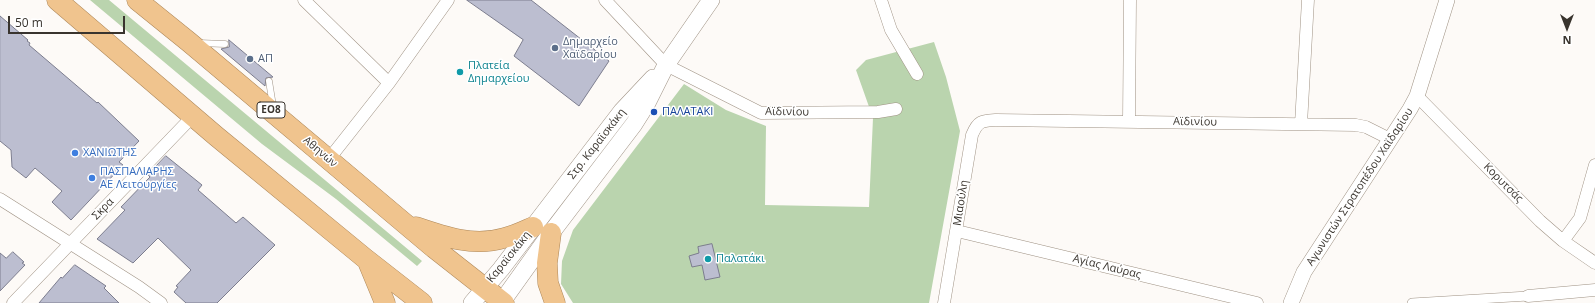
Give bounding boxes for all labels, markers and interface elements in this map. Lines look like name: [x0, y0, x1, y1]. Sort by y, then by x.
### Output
scale bar: [10, 8, 127, 34]
north arrow: [1547, 8, 1587, 48]
text: 50 m: [15, 14, 43, 31]
text: N: [1563, 33, 1571, 48]
place label: Δημαρχείο Χαϊδαρίου: [563, 35, 618, 61]
marker: Δημαρχείο Χαϊδαρίου: [550, 43, 560, 53]
place label: ΑΠ: [258, 52, 273, 66]
marker: ΑΠ: [245, 54, 255, 64]
place label: Πλατεία Δημαρχείου: [468, 59, 530, 85]
marker: Πλατεία Δημαρχείου: [455, 67, 465, 77]
road number: ΕΟ8: [257, 102, 285, 118]
place label: ΠΑΛΑΤΑΚΙ: [662, 105, 713, 119]
street label: Αϊδινίου: [765, 105, 809, 119]
street label: Στρ. Καραϊσκάκη: [565, 106, 629, 182]
street label: Αγωνιστών Στρατοπέδου Χαϊδαρίου: [1304, 106, 1416, 268]
marker: ΠΑΛΑΤΑΚΙ: [649, 107, 659, 117]
street label: Αϊδινίου: [1173, 115, 1217, 129]
street label: Αθηνών: [300, 134, 340, 170]
place label: ΧΑΝΙΩΤΗΣ: [83, 146, 137, 160]
marker: ΧΑΝΙΩΤΗΣ: [70, 148, 80, 158]
street label: Κορυτσάς: [1480, 160, 1526, 206]
place label: ΠΑΣΠΑΛΙΑΡΗΣ ΑΕ Λειτουργίες: [100, 165, 177, 191]
marker: ΠΑΣΠΑΛΙΑΡΗΣ ΑΕ Λειτουργίες: [87, 173, 97, 183]
street label: Μιαούλη: [951, 179, 971, 227]
street label: Σκρα: [89, 195, 117, 223]
street label: Καραϊσκάκη: [484, 229, 534, 285]
place label: Παλατάκι: [716, 252, 765, 266]
street label: Αγίας Λαύρας: [1071, 252, 1143, 282]
marker: Παλατάκι: [703, 254, 713, 264]

